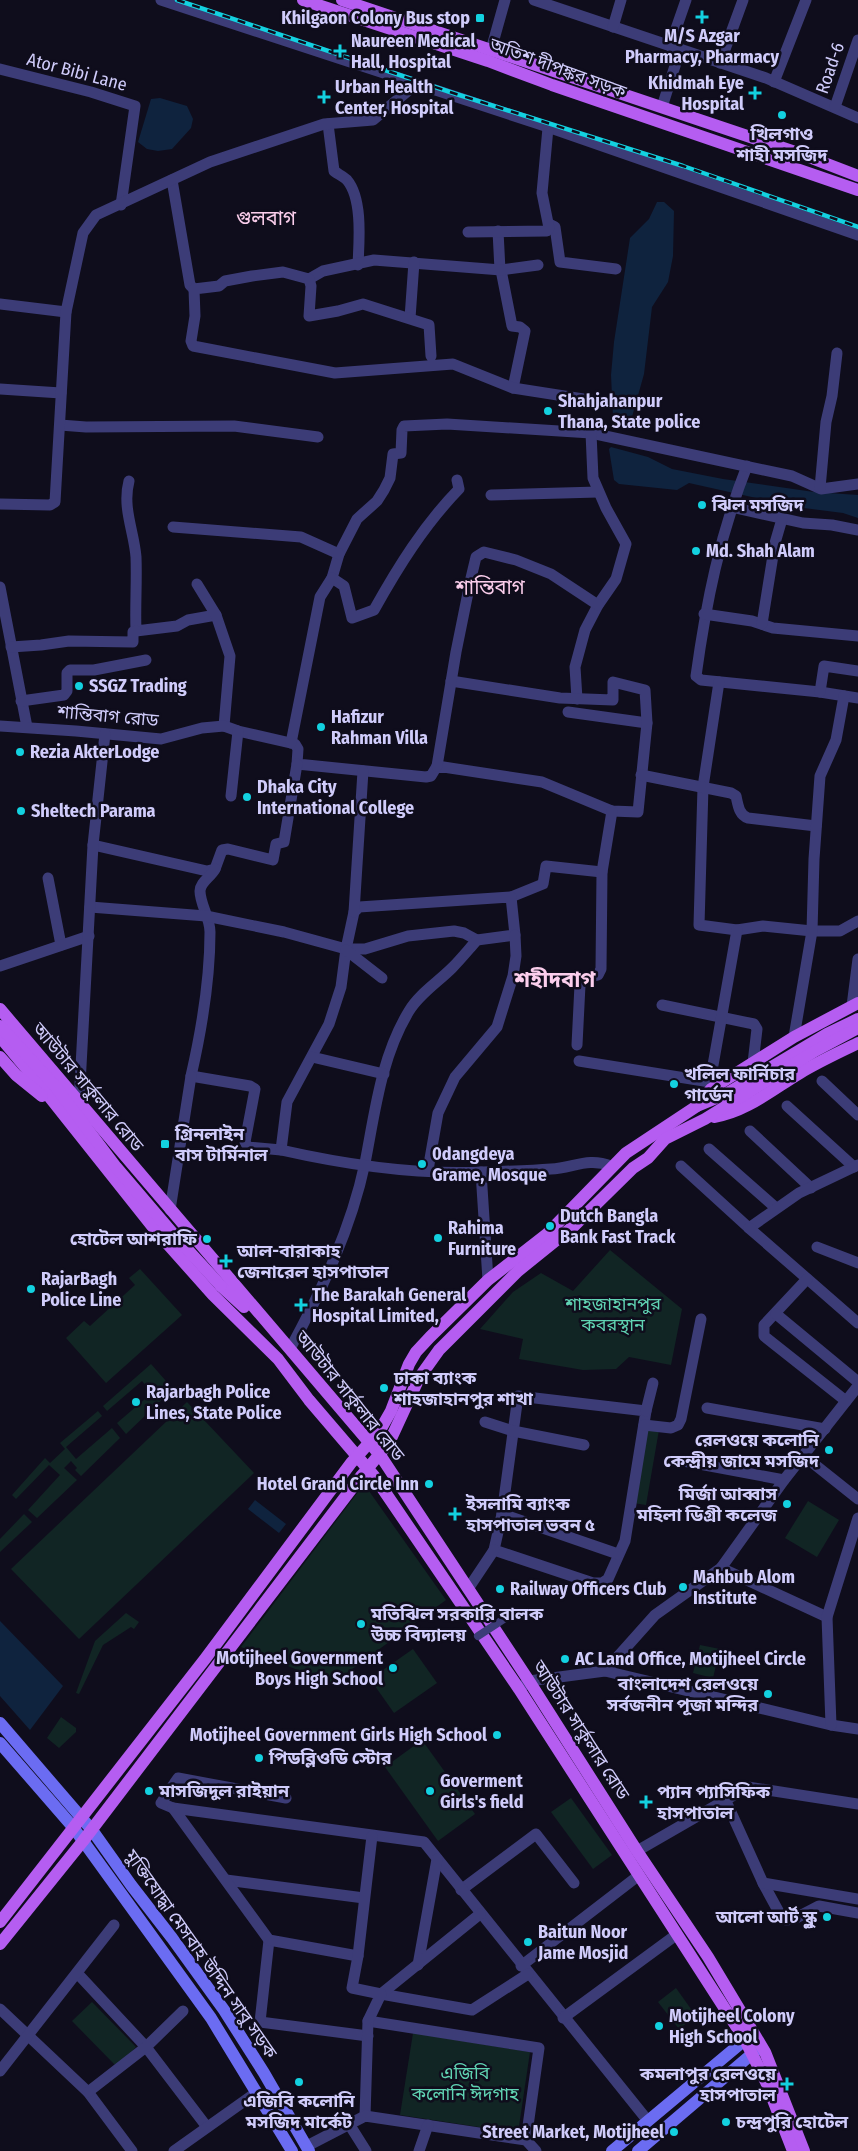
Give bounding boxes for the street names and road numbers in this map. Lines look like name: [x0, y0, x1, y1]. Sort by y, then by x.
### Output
street label: অতিশ দীপঙ্কর সড়ক: [486, 33, 630, 103]
street label: Road-6: [811, 39, 849, 97]
street label: Ator Bibi Lane: [24, 48, 130, 96]
street label: শান্তিবাগ রোড: [55, 701, 160, 731]
street label: আউটার সার্কুলার রোড: [27, 1017, 148, 1156]
street label: আউটার সার্কুলার রোড: [290, 1326, 409, 1466]
street label: আউটার সার্কুলার রোড: [527, 1655, 634, 1804]
street label: মুক্তিযোদ্ধা মেসবাহ উদ্দিন সাবু সড়ক: [120, 1844, 282, 2063]

